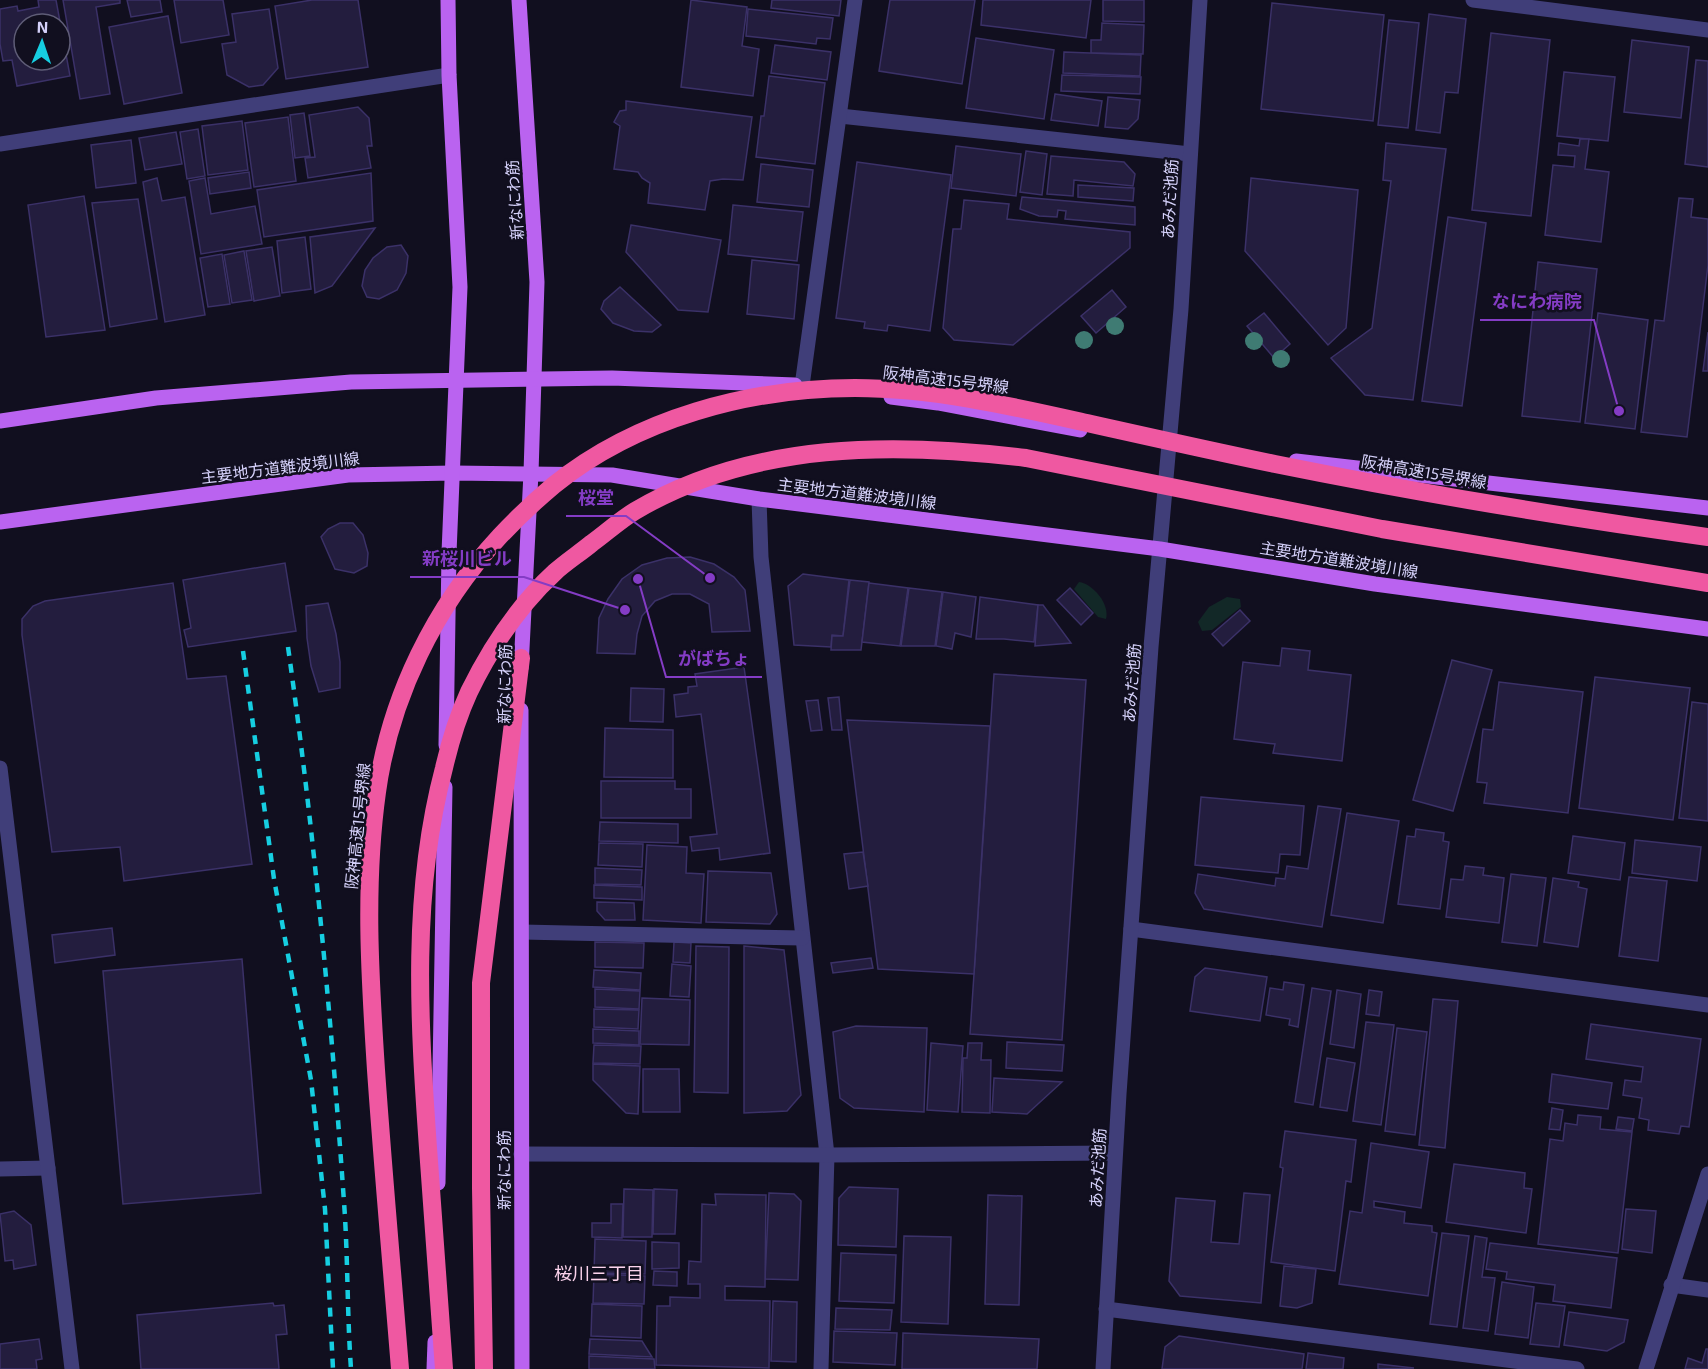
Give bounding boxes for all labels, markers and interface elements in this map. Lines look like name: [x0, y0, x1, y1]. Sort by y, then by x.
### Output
north arrow: [12, 12, 72, 72]
text: N: [36, 17, 49, 36]
street label: 新なにわ筋: [502, 159, 526, 241]
street label: あみだ池筋: [1157, 159, 1181, 239]
callout: なにわ病院: [1480, 284, 1594, 320]
text: なにわ病院: [1492, 290, 1582, 312]
street label: 阪神高速15号堺線: [882, 362, 1010, 396]
street label: 主要地方道難波境川線: [199, 448, 361, 486]
street label: 阪神高速15号堺線: [1360, 451, 1488, 491]
street label: 主要地方道難波境川線: [776, 474, 938, 512]
callout: 桜堂: [566, 480, 626, 516]
text: 桜堂: [578, 486, 614, 508]
street label: 主要地方道難波境川線: [1258, 537, 1420, 581]
callout: 新桜川ビル: [410, 541, 524, 577]
text: 新桜川ビル: [422, 547, 512, 569]
callout: がばちょ: [666, 641, 762, 677]
street label: あみだ池筋: [1119, 642, 1143, 724]
street label: 新なにわ筋: [494, 644, 514, 724]
text: がばちょ: [678, 647, 750, 669]
street label: 阪神高速15号堺線: [341, 762, 373, 890]
street label: あみだ池筋: [1085, 1128, 1109, 1208]
street label: 新なにわ筋: [494, 1130, 513, 1210]
district label: 桜川三丁目: [554, 1262, 644, 1284]

